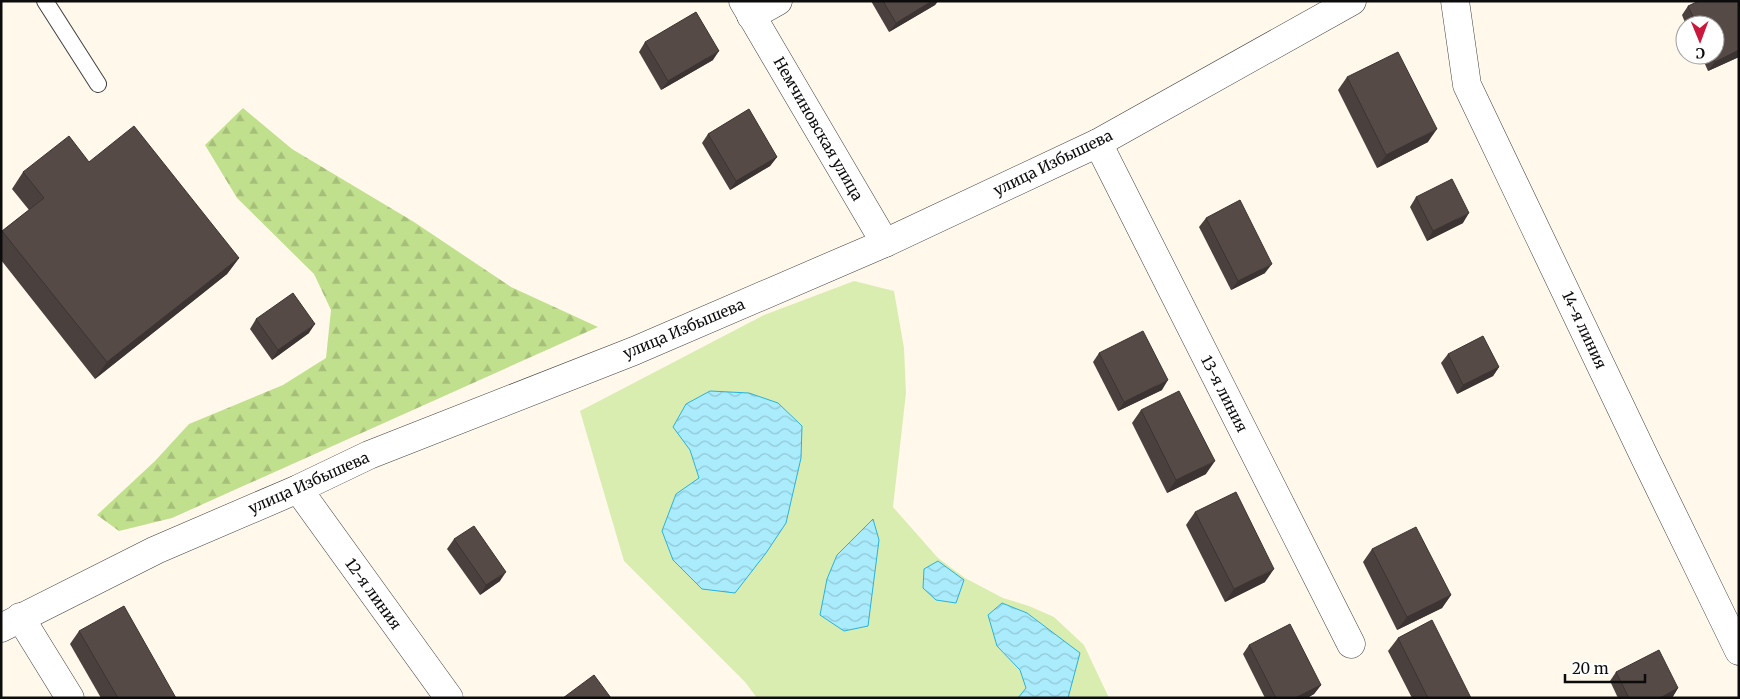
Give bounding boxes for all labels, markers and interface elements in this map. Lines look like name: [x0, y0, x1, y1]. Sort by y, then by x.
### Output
north arrow: [1675, 15, 1725, 65]
text: С: [1695, 44, 1705, 62]
street label: Немчиновская улица: [770, 54, 867, 204]
street label: улица Избышева: [990, 125, 1115, 200]
street label: 14-я линия: [1558, 288, 1611, 372]
street label: улица Избышева: [620, 294, 747, 363]
street label: 13-я линия: [1197, 352, 1252, 435]
street label: улица Избышева: [245, 447, 372, 518]
street label: 12-я линия: [341, 554, 406, 633]
scale bar: [1565, 652, 1645, 684]
text: 20 m: [1572, 659, 1609, 678]

